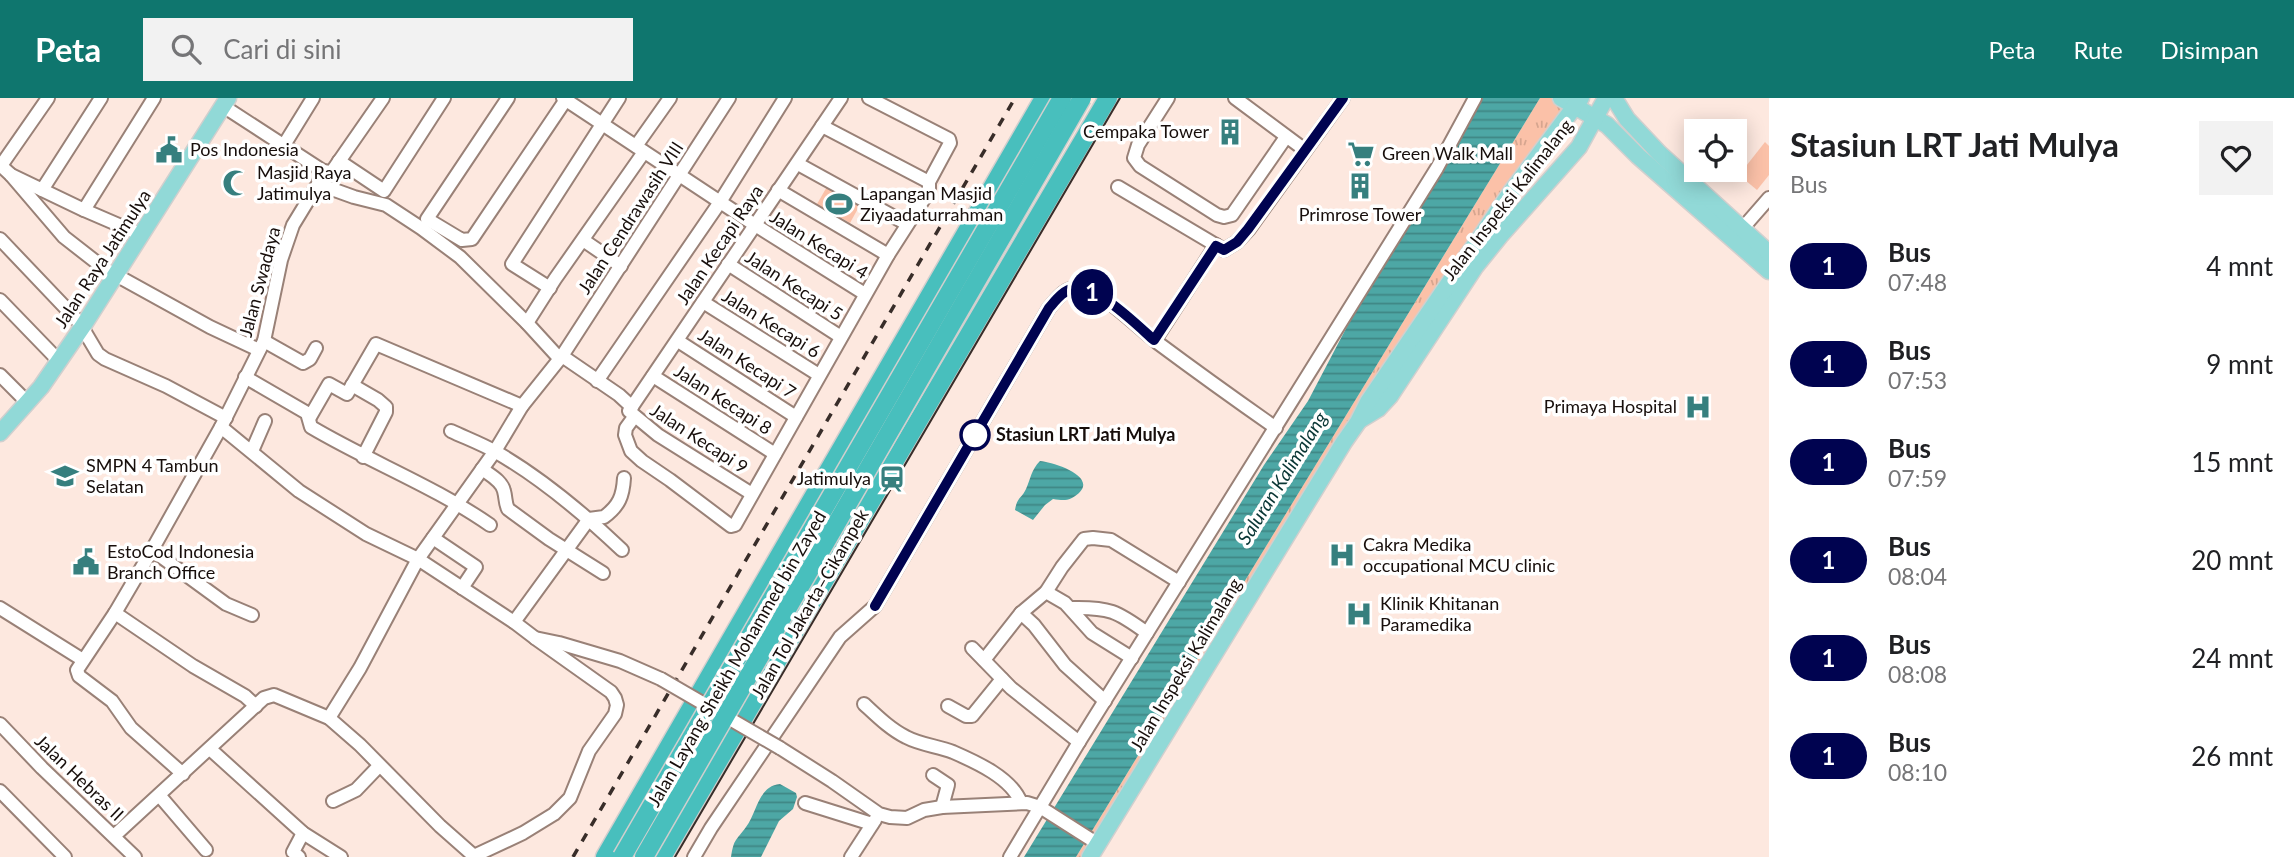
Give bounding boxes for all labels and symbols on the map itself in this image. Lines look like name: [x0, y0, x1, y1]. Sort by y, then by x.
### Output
street label: Jalan Inspeksi Kalimalang: [1438, 115, 1577, 284]
building icon: Cempaka Tower: [1215, 117, 1245, 147]
place label: Cempaka Tower: [1083, 120, 1209, 142]
public building icon: Pos Indonesia: [154, 135, 184, 165]
street label: Jalan Cendrawasih VIII: [573, 137, 688, 298]
place label: Pos Indonesia: [190, 138, 299, 160]
supermarket icon: Green Walk Mall: [1346, 139, 1376, 169]
place label: Green Walk Mall: [1382, 142, 1513, 164]
place label: Masjid Raya Jatimulya: [257, 161, 351, 204]
mosque icon: Masjid Raya Jatimulya: [221, 168, 251, 198]
building icon: Primrose Tower: [1345, 171, 1375, 201]
street label: Jalan Kecapi Raya: [671, 181, 767, 308]
place label: Lapangan Masjid Ziyaadaturrahman: [860, 182, 1003, 225]
street label: Jalan Raya Jatimulya: [49, 185, 155, 332]
sports icon: Lapangan Masjid Ziyaadaturrahman: [824, 189, 854, 219]
place label: Primrose Tower: [1299, 203, 1422, 225]
street label: Jalan Kecapi 4: [766, 205, 873, 283]
street label: Jalan Swadaya: [234, 224, 284, 339]
street label: Jalan Kecapi 5: [742, 245, 847, 325]
line badge: 1: [1069, 269, 1115, 315]
street label: Jalan Kecapi 6: [718, 284, 825, 362]
street label: Jalan Kecapi 7: [695, 323, 800, 403]
street label: Jalan Kecapi 8: [671, 359, 776, 439]
hospital icon: Primaya Hospital: [1683, 392, 1713, 422]
place label: Primaya Hospital: [1544, 395, 1677, 417]
street label: Jalan Kecapi 9: [647, 398, 752, 478]
water label: Saluran Kalimalang: [1232, 407, 1332, 548]
marker: Stasiun LRT Jati Mulya: [960, 420, 990, 450]
place label: Stasiun LRT Jati Mulya: [996, 423, 1175, 445]
place label: SMPN 4 Tambun Selatan: [86, 454, 219, 497]
school or university icon: SMPN 4 Tambun Selatan: [50, 461, 80, 491]
station icon: Jatimulya: [877, 464, 907, 494]
place label: Jatimulya: [797, 467, 871, 489]
street label: Jalan Tol Jakarta–Cikampek: [746, 504, 873, 702]
street label: Jalan Layang Sheikh Mohammed bin Zayed: [642, 507, 830, 810]
place label: Cakra Medika occupational MCU clinic: [1363, 533, 1555, 576]
place label: EstoCod Indonesia Branch Office: [107, 540, 254, 583]
hospital icon: Cakra Medika occupational MCU clinic: [1327, 540, 1357, 570]
public building icon: EstoCod Indonesia Branch Office: [71, 547, 101, 577]
street label: Jalan Inspeksi Kalimalang: [1125, 574, 1246, 755]
place label: Klinik Khitanan Paramedika: [1380, 592, 1499, 635]
hospital icon: Klinik Khitanan Paramedika: [1344, 599, 1374, 629]
street label: Jalan Hebras II: [31, 729, 129, 825]

